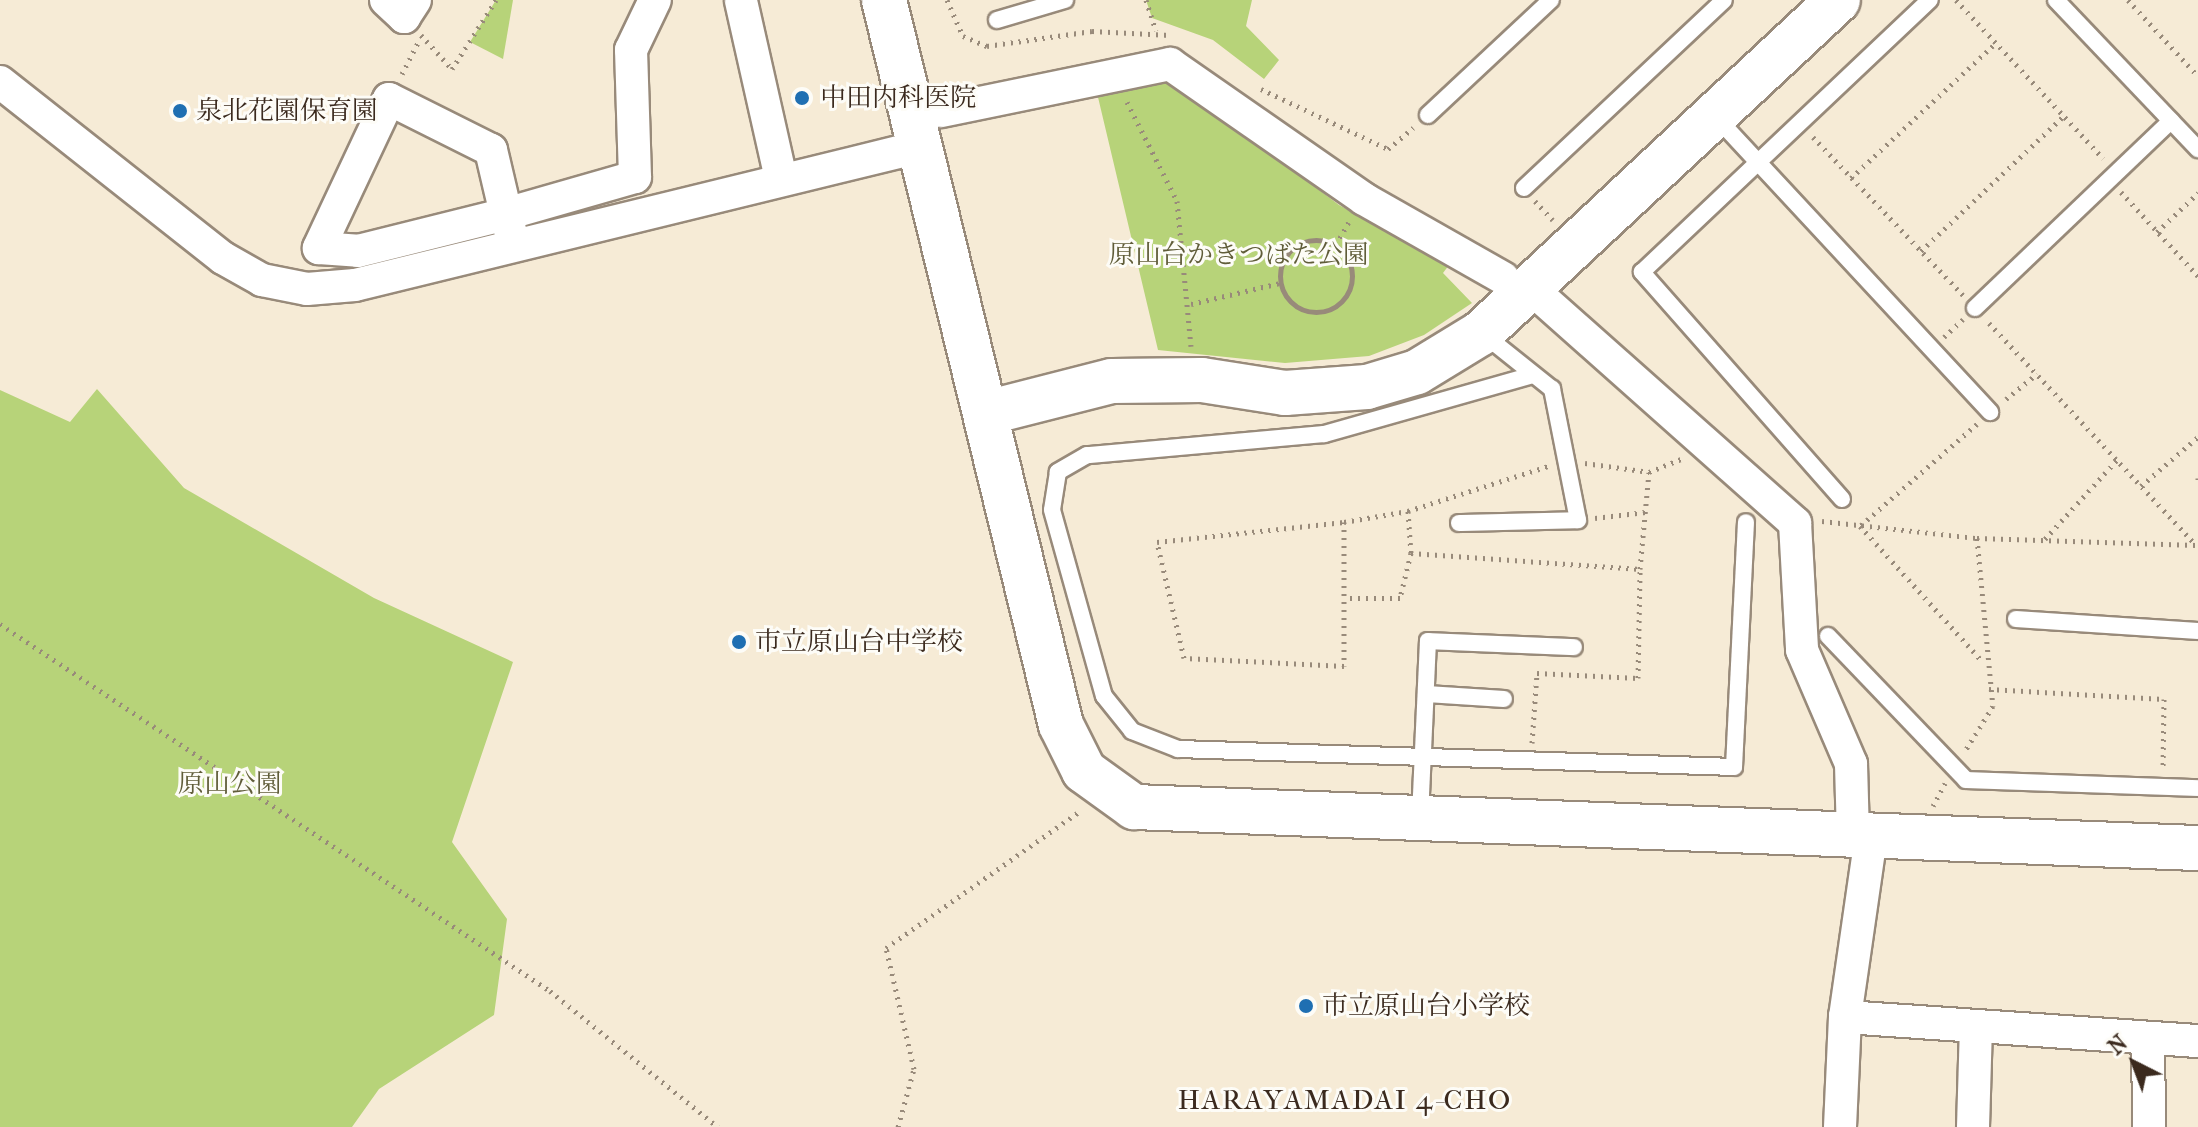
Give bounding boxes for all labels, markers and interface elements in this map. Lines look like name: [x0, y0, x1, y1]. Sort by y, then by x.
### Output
place label: 中田内科医院: [820, 82, 976, 114]
marker: 中田内科医院: [791, 87, 813, 109]
place label: 泉北花園保育園: [196, 95, 378, 127]
marker: 泉北花園保育園: [171, 102, 189, 120]
park label: 原山台かきつばた公園: [1109, 239, 1369, 271]
place label: 市立原山台中学校: [755, 626, 963, 658]
marker: 市立原山台中学校: [730, 633, 748, 651]
park label: 原山公園: [178, 768, 282, 800]
place label: 市立原山台小学校: [1322, 990, 1530, 1022]
marker: 市立原山台小学校: [1297, 997, 1315, 1015]
north arrow: [2094, 1023, 2174, 1103]
text: N: [2103, 1030, 2133, 1060]
district label: HARAYAMADAI 4-CHO: [1178, 1083, 1512, 1117]

